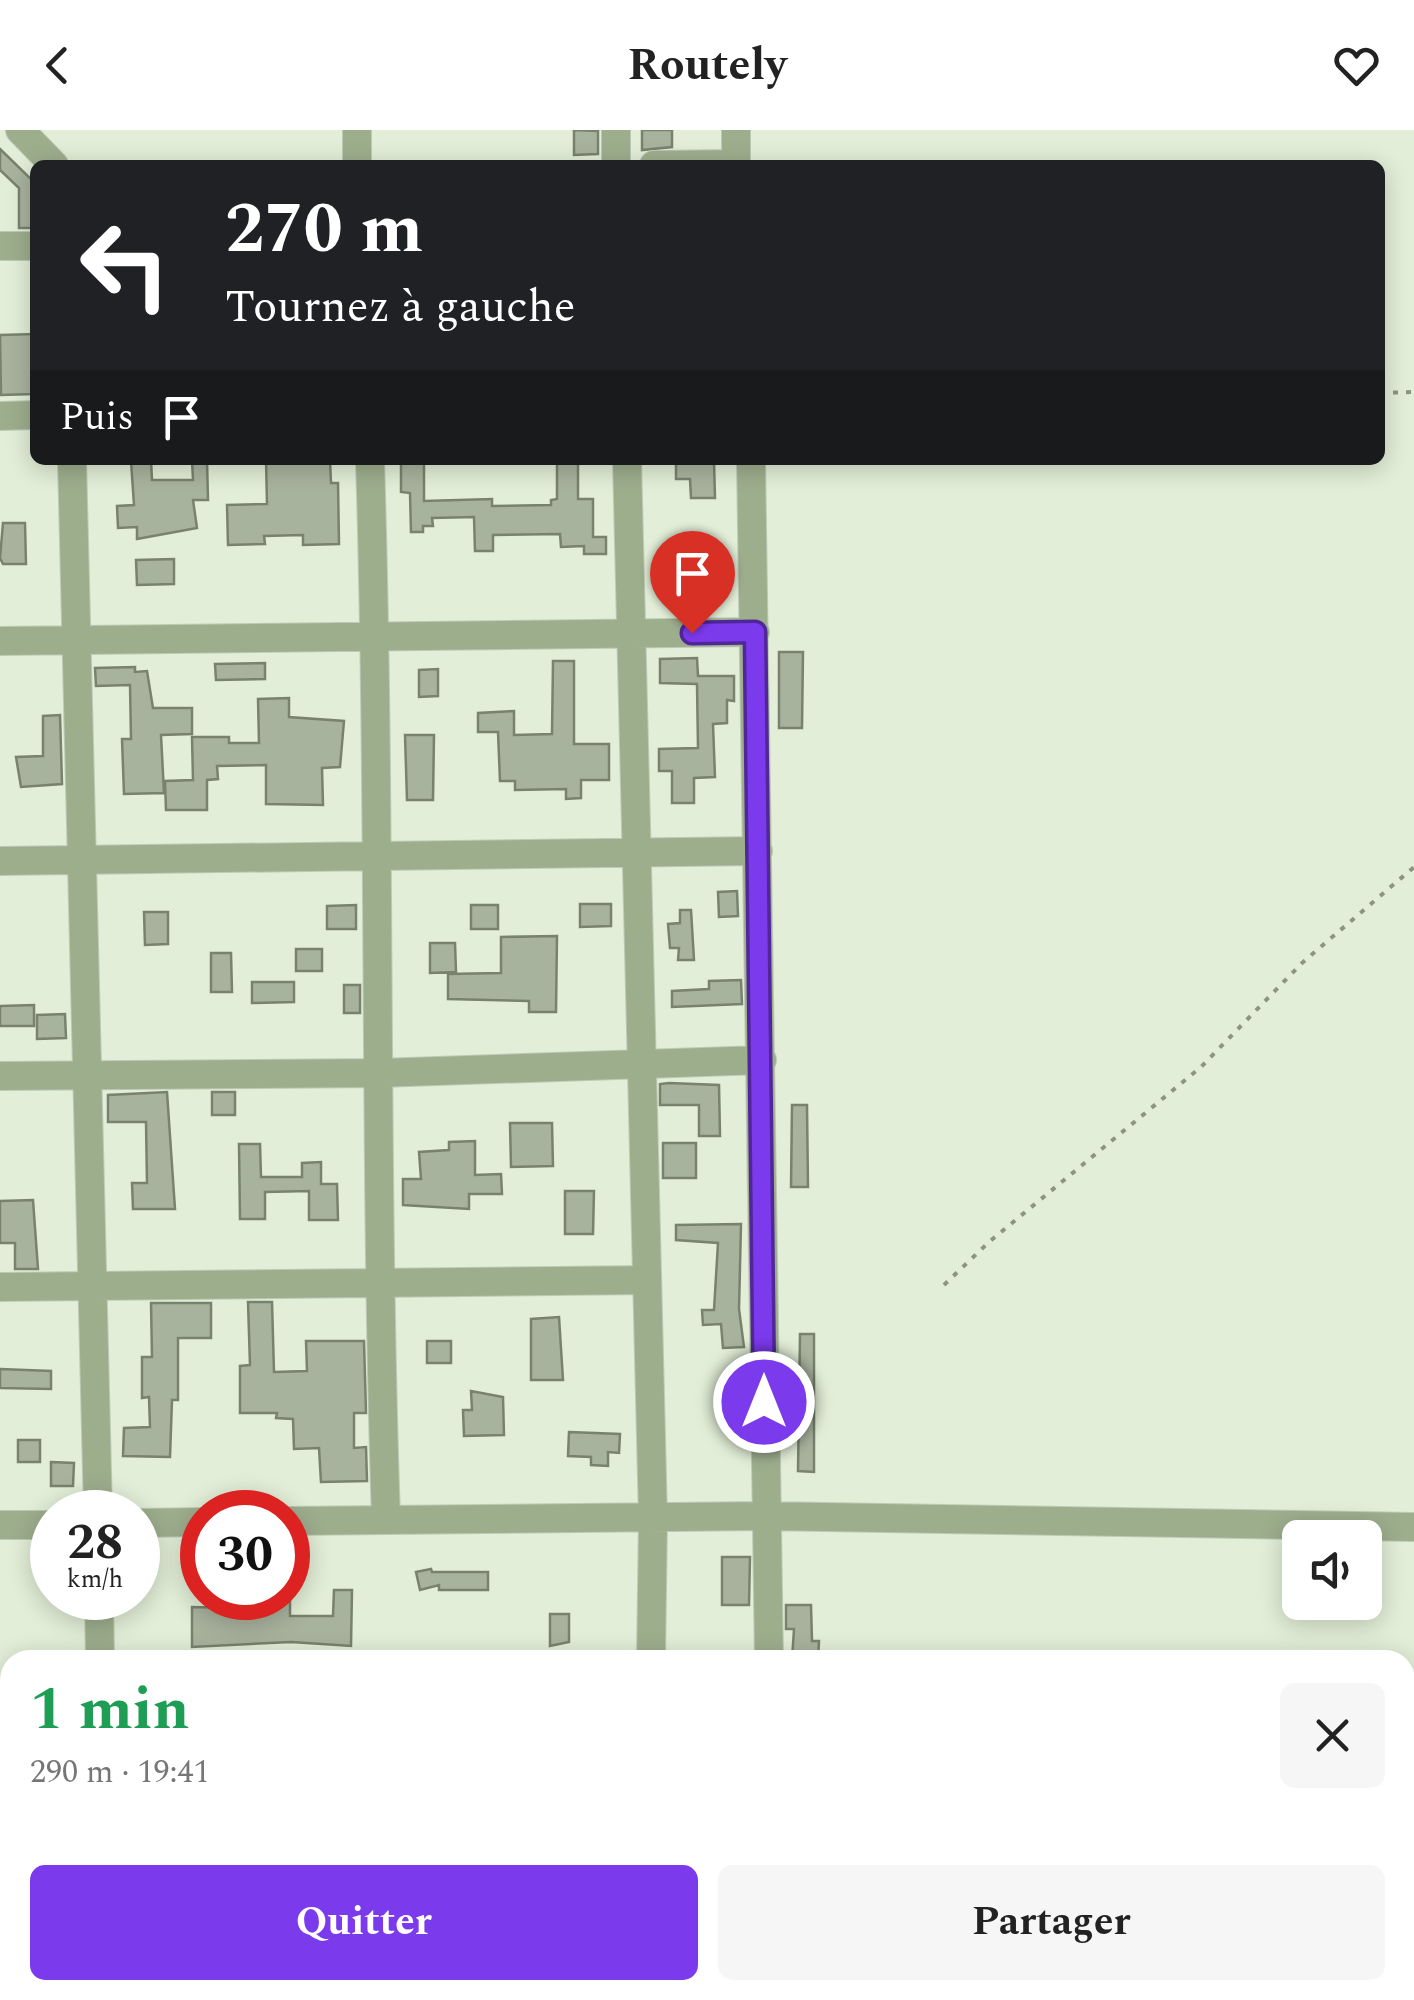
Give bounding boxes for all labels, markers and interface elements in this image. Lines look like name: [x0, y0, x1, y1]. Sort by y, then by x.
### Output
text: Routely: [627, 31, 787, 100]
icon: back: [30, 38, 85, 93]
icon: heart: [1329, 38, 1384, 93]
text: 270 m: [225, 177, 423, 283]
icon: left: [60, 200, 190, 330]
text: Tournez à gauche: [225, 273, 576, 342]
text: Puis: [60, 389, 134, 447]
icon: arrive: [154, 390, 209, 445]
pin: [650, 531, 735, 634]
icon: arrive: [665, 546, 720, 601]
position arrow: [712, 1350, 816, 1454]
speed limit sign: 30: [180, 1490, 310, 1620]
text: 28: [67, 1505, 123, 1581]
map controls: [1282, 1520, 1382, 1620]
button: sound: [1282, 1520, 1382, 1620]
text: km/h: [67, 1561, 123, 1599]
text: 1 min: [30, 1664, 190, 1756]
button: close: [1280, 1683, 1385, 1788]
text: 290 m · 19:41: [30, 1748, 210, 1797]
button: Quitter: [30, 1865, 698, 1980]
button: Partager: [718, 1865, 1385, 1980]

